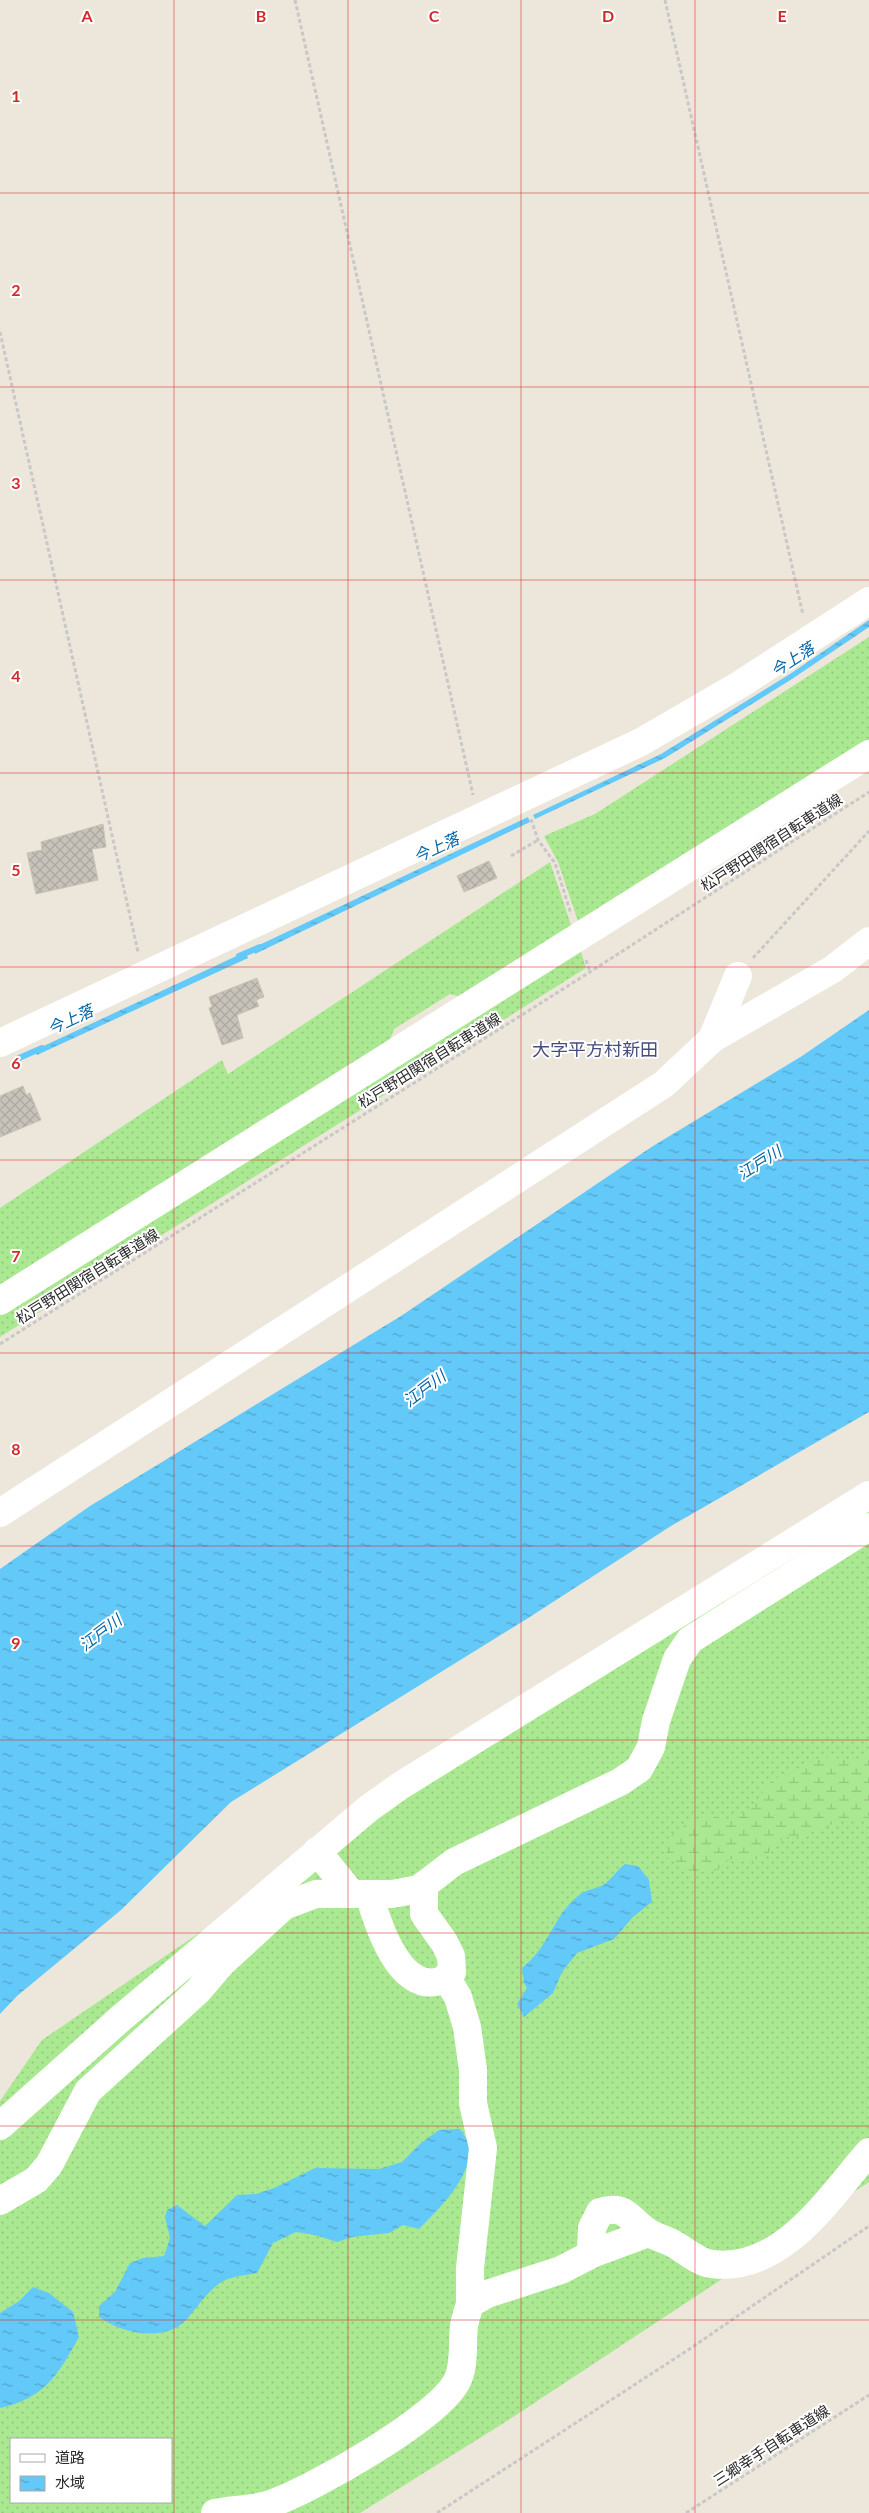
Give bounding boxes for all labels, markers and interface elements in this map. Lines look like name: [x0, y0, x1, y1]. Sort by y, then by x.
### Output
text: A: [80, 6, 93, 25]
text: B: [256, 6, 266, 25]
text: C: [429, 6, 440, 25]
text: D: [602, 6, 614, 25]
text: E: [777, 6, 787, 25]
text: 1: [11, 86, 21, 105]
text: 2: [11, 280, 21, 299]
text: 3: [11, 473, 21, 492]
water label: 今上落: [767, 636, 820, 680]
text: 4: [11, 666, 21, 685]
street label: 松戸野田関宿自転車道線: [697, 790, 845, 894]
water label: 今上落: [410, 827, 464, 866]
text: 5: [11, 860, 21, 879]
water label: 今上落: [44, 999, 98, 1038]
street label: 松戸野田関宿自転車道線: [354, 1009, 504, 1111]
district label: 大字平方村新田: [532, 1038, 658, 1060]
text: 6: [11, 1053, 21, 1072]
water label: 江戸川: [734, 1140, 786, 1183]
street label: 松戸野田関宿自転車道線: [12, 1225, 162, 1327]
text: 7: [11, 1246, 21, 1265]
water label: 江戸川: [399, 1365, 450, 1410]
text: 8: [11, 1439, 21, 1458]
water label: 江戸川: [75, 1609, 126, 1654]
text: 9: [11, 1633, 21, 1652]
street label: 三郷幸手自転車道線: [709, 2401, 833, 2489]
legend: [10, 2438, 172, 2503]
text: 道路: [55, 2448, 85, 2466]
text: 水域: [55, 2473, 85, 2491]

